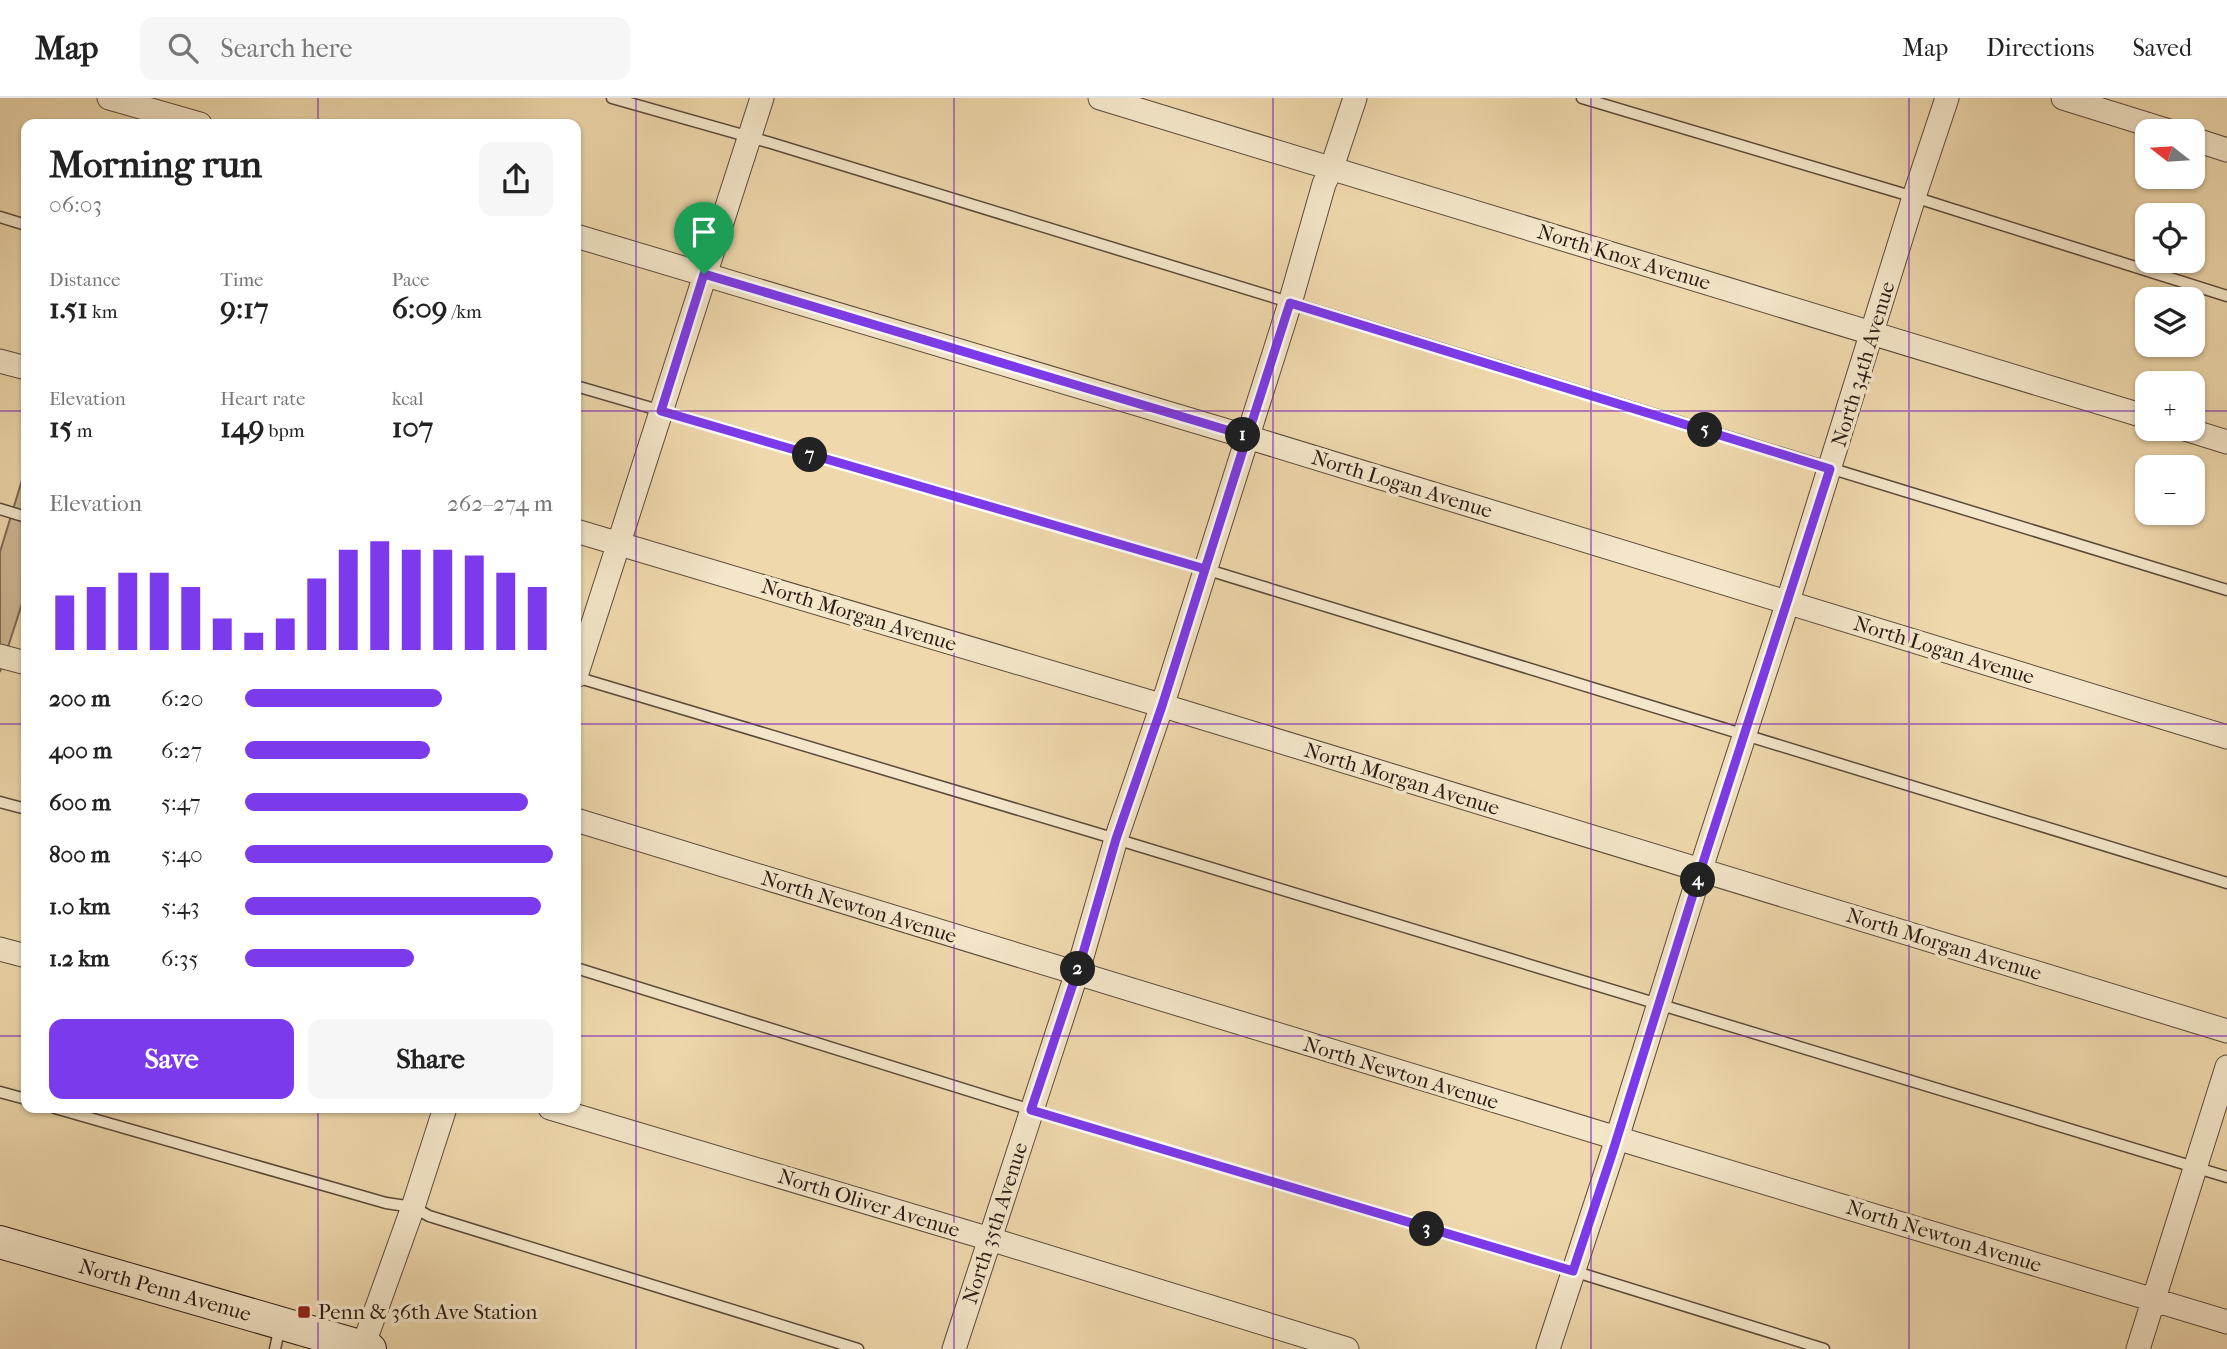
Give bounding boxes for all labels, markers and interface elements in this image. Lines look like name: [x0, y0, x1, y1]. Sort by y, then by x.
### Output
search box: [140, 17, 630, 80]
text: Map: [35, 29, 98, 68]
icon: search: [164, 29, 202, 67]
text: Search here: [220, 33, 352, 64]
text: Map: [1902, 34, 1948, 62]
text: Directions: [1986, 34, 2094, 62]
text: Saved: [2132, 34, 2192, 62]
north arrow: [2135, 119, 2205, 189]
map controls: [2135, 119, 2205, 525]
text: Morning run: [49, 142, 262, 187]
button: share: [479, 142, 553, 216]
text: 06:03: [49, 191, 102, 218]
pin: [674, 202, 734, 274]
button: locate: [2135, 203, 2205, 273]
icon: arrive: [685, 213, 723, 251]
street label: North Knox Avenue: [1535, 219, 1713, 295]
text: Distance: [49, 269, 120, 291]
text: Time: [220, 269, 264, 291]
text: Pace: [392, 269, 430, 291]
street label: North 34th Avenue: [1826, 279, 1900, 449]
button: layers: [2135, 287, 2205, 357]
text: 1.51: [49, 291, 88, 326]
text: 9:17: [220, 291, 269, 326]
text: 6:09: [392, 291, 447, 326]
text: km: [88, 301, 118, 323]
text: /km: [447, 301, 482, 323]
button: +: [2135, 371, 2205, 441]
text: Elevation: [49, 388, 126, 410]
text: Heart rate: [220, 388, 305, 410]
text: kcal: [392, 388, 424, 410]
text: 15: [49, 410, 73, 445]
text: 149: [220, 410, 264, 445]
text: 107: [392, 410, 433, 445]
pin: 5: [1688, 412, 1722, 448]
pin: 1: [1226, 418, 1260, 452]
text: 5: [1700, 418, 1709, 440]
text: m: [73, 420, 92, 442]
text: bpm: [264, 420, 305, 442]
text: 1: [1239, 423, 1246, 445]
pin: 7: [792, 438, 828, 472]
text: 7: [805, 443, 814, 465]
street label: North Logan Avenue: [1309, 445, 1495, 523]
button: −: [2135, 455, 2205, 525]
text: Elevation: [49, 490, 142, 517]
text: 262–274 m: [447, 490, 553, 517]
street label: North Morgan Avenue: [759, 574, 959, 656]
street label: North Logan Avenue: [1851, 611, 2037, 689]
text: 200 m: [49, 685, 110, 712]
text: 6:20: [161, 685, 204, 712]
text: 400 m: [49, 737, 112, 764]
text: 6:27: [161, 737, 202, 764]
street label: North Morgan Avenue: [1302, 738, 1502, 820]
text: 600 m: [49, 789, 111, 816]
text: 5:47: [161, 789, 201, 816]
text: 800 m: [49, 841, 110, 868]
text: 5:40: [161, 841, 203, 868]
pin: 4: [1680, 862, 1716, 898]
street label: North Newton Avenue: [759, 866, 959, 948]
text: 4: [1692, 868, 1703, 890]
text: 1.0 km: [49, 893, 110, 920]
text: 5:43: [161, 893, 200, 920]
street label: North Morgan Avenue: [1844, 903, 2044, 985]
text: 1.2 km: [49, 945, 109, 972]
text: 6:35: [161, 945, 198, 972]
pin: 2: [1060, 952, 1096, 986]
text: 2: [1073, 957, 1082, 979]
button: Save: [49, 1019, 294, 1099]
button: Share: [308, 1019, 553, 1099]
street label: North Newton Avenue: [1301, 1032, 1501, 1114]
street label: North 35th Avenue: [958, 1139, 1032, 1307]
street label: North Oliver Avenue: [775, 1164, 963, 1242]
street label: North Newton Avenue: [1844, 1195, 2044, 1277]
pin: 3: [1410, 1212, 1444, 1246]
text: 3: [1423, 1217, 1430, 1239]
street label: North Penn Avenue: [76, 1254, 254, 1326]
place label: Penn & 36th Ave Station: [318, 1300, 537, 1324]
marker: Penn & 36th Ave Station: [296, 1304, 312, 1320]

